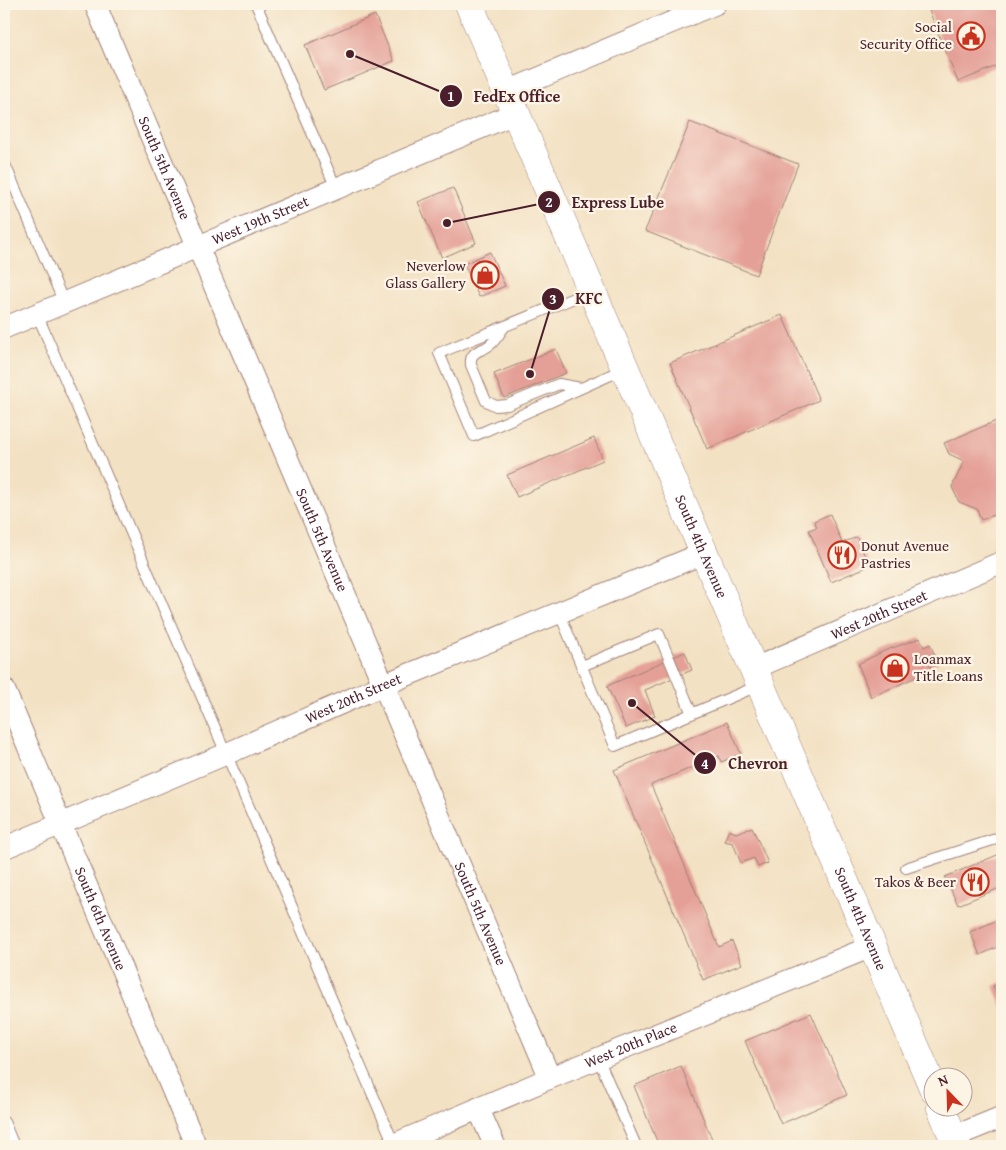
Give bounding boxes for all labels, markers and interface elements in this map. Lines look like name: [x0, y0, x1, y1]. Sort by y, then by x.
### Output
place label: Social Security Office: [860, 16, 952, 54]
public building icon: Social Security Office: [956, 21, 986, 51]
callout: FedEx Office: [439, 81, 570, 112]
text: FedEx Office: [474, 84, 560, 108]
text: 1: [447, 85, 455, 106]
street label: South 5th Avenue: [134, 113, 196, 223]
callout: Express Lube: [537, 187, 674, 218]
street label: West 19th Street: [208, 190, 312, 250]
text: Express Lube: [572, 190, 664, 214]
text: 2: [545, 191, 553, 212]
place label: Neverlow Glass Gallery: [386, 255, 467, 293]
shop icon: Neverlow Glass Gallery: [470, 260, 500, 290]
callout: KFC: [540, 283, 613, 314]
text: KFC: [575, 286, 603, 310]
text: 3: [549, 288, 557, 309]
street label: South 5th Avenue: [291, 485, 354, 595]
street label: South 4th Avenue: [670, 491, 733, 601]
place label: Donut Avenue Pastries: [861, 535, 949, 573]
restaurant icon: Donut Avenue Pastries: [827, 540, 857, 570]
street label: West 20th Street: [827, 584, 931, 644]
place label: Loanmax Title Loans: [914, 648, 983, 686]
shop icon: Loanmax Title Loans: [880, 653, 910, 683]
street label: West 20th Street: [301, 667, 405, 728]
callout: Chevron: [693, 748, 797, 779]
text: Chevron: [728, 751, 788, 775]
text: 4: [701, 753, 709, 774]
street label: South 5th Avenue: [450, 859, 512, 969]
street label: South 6th Avenue: [70, 863, 132, 973]
street label: South 4th Avenue: [830, 864, 893, 973]
restaurant icon: Takos & Beer: [960, 867, 990, 897]
place label: Takos & Beer: [875, 871, 956, 892]
street label: West 20th Place: [581, 1016, 680, 1073]
north arrow: [924, 1068, 974, 1118]
text: N: [935, 1069, 952, 1091]

